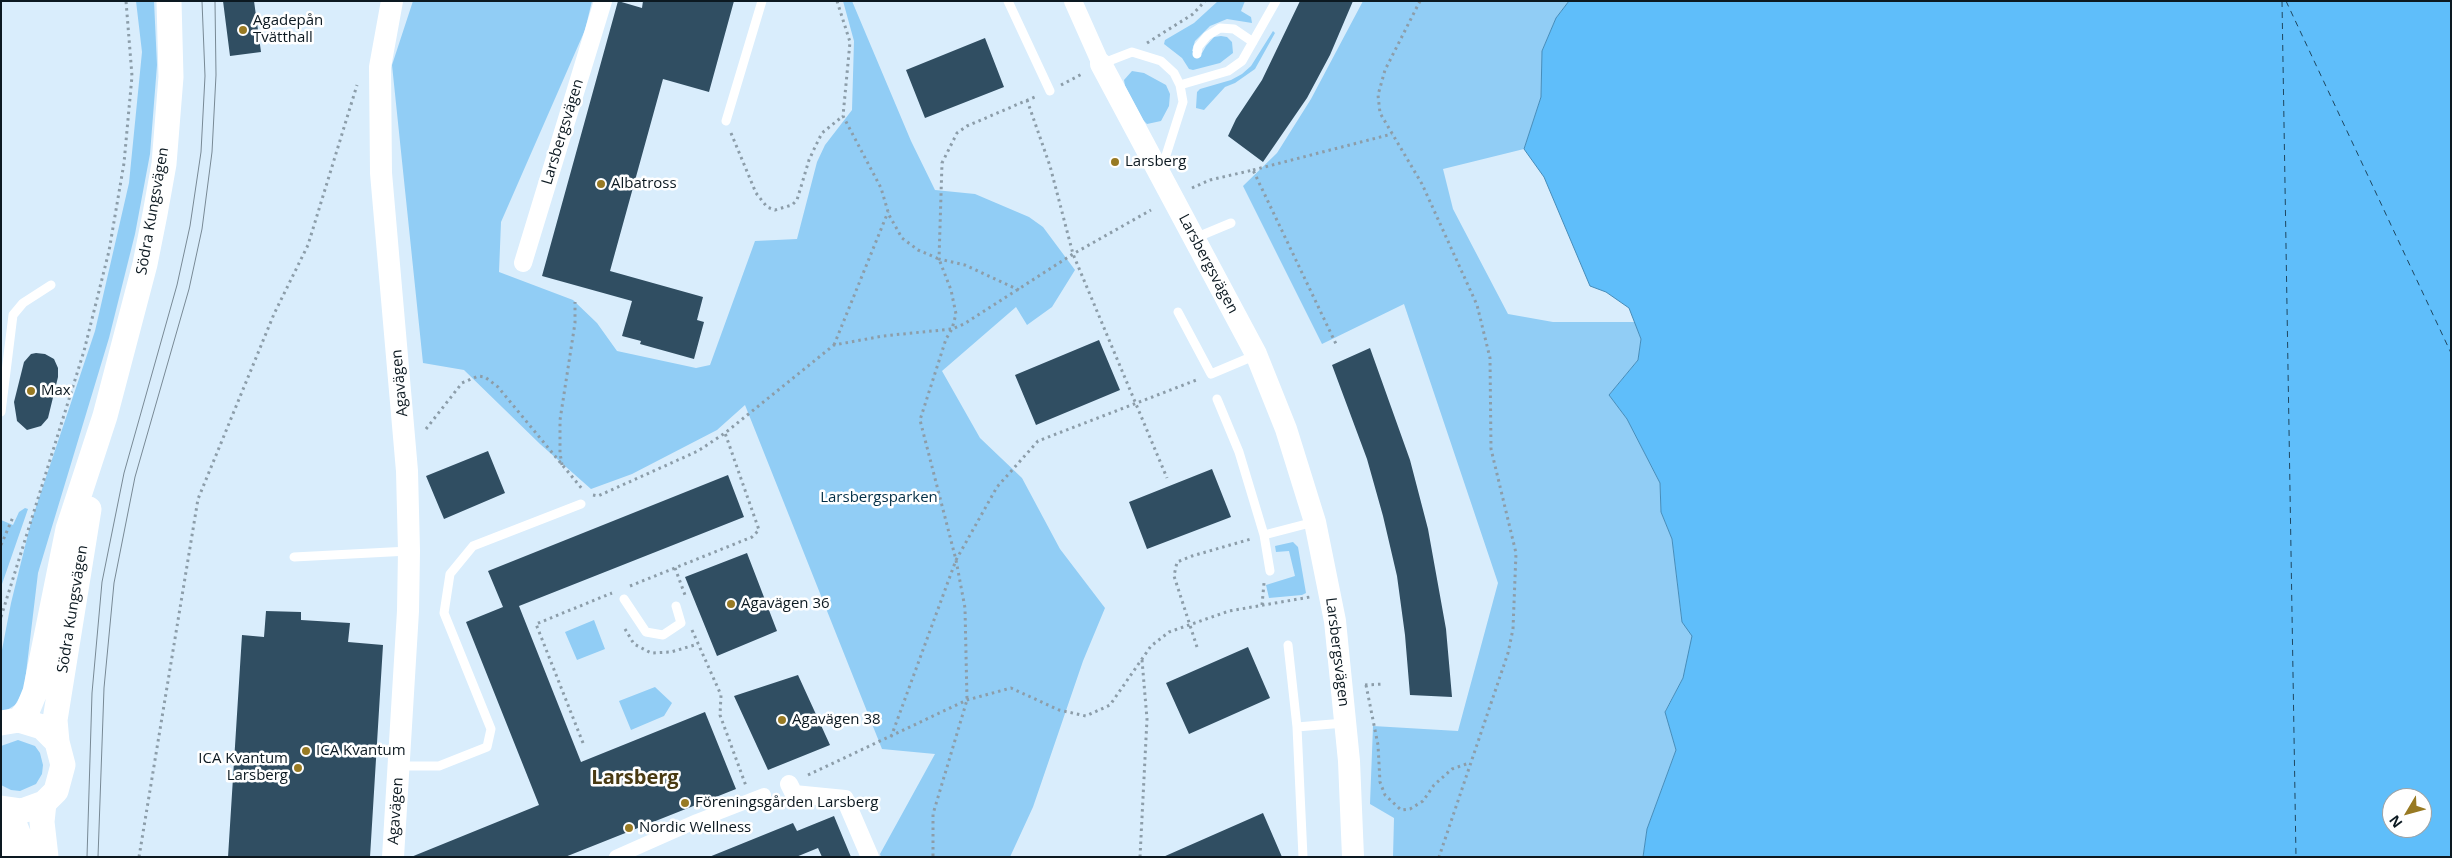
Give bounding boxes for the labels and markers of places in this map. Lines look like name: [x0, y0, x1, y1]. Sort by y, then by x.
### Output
place label: Agadepån Tvätthall: [253, 12, 323, 47]
marker: Agadepån Tvätthall: [237, 24, 249, 36]
place label: Larsberg: [1125, 153, 1186, 171]
marker: Larsberg: [1109, 156, 1121, 168]
place label: Albatross: [611, 175, 677, 193]
marker: Albatross: [595, 178, 607, 190]
place label: Max: [41, 382, 71, 400]
marker: Max: [25, 385, 37, 397]
place label: Agavägen 36: [741, 595, 830, 613]
marker: Agavägen 36: [725, 598, 737, 610]
place label: Agavägen 38: [792, 711, 881, 729]
marker: Agavägen 38: [776, 714, 788, 726]
place label: ICA Kvantum: [316, 742, 406, 760]
marker: ICA Kvantum: [300, 745, 312, 757]
place label: ICA Kvantum Larsberg: [198, 750, 288, 785]
marker: ICA Kvantum Larsberg: [292, 762, 304, 774]
place label: Föreningsgården Larsberg: [695, 794, 878, 812]
marker: Föreningsgården Larsberg: [679, 797, 691, 809]
place label: Nordic Wellness: [639, 819, 751, 837]
marker: Nordic Wellness: [623, 822, 635, 834]

